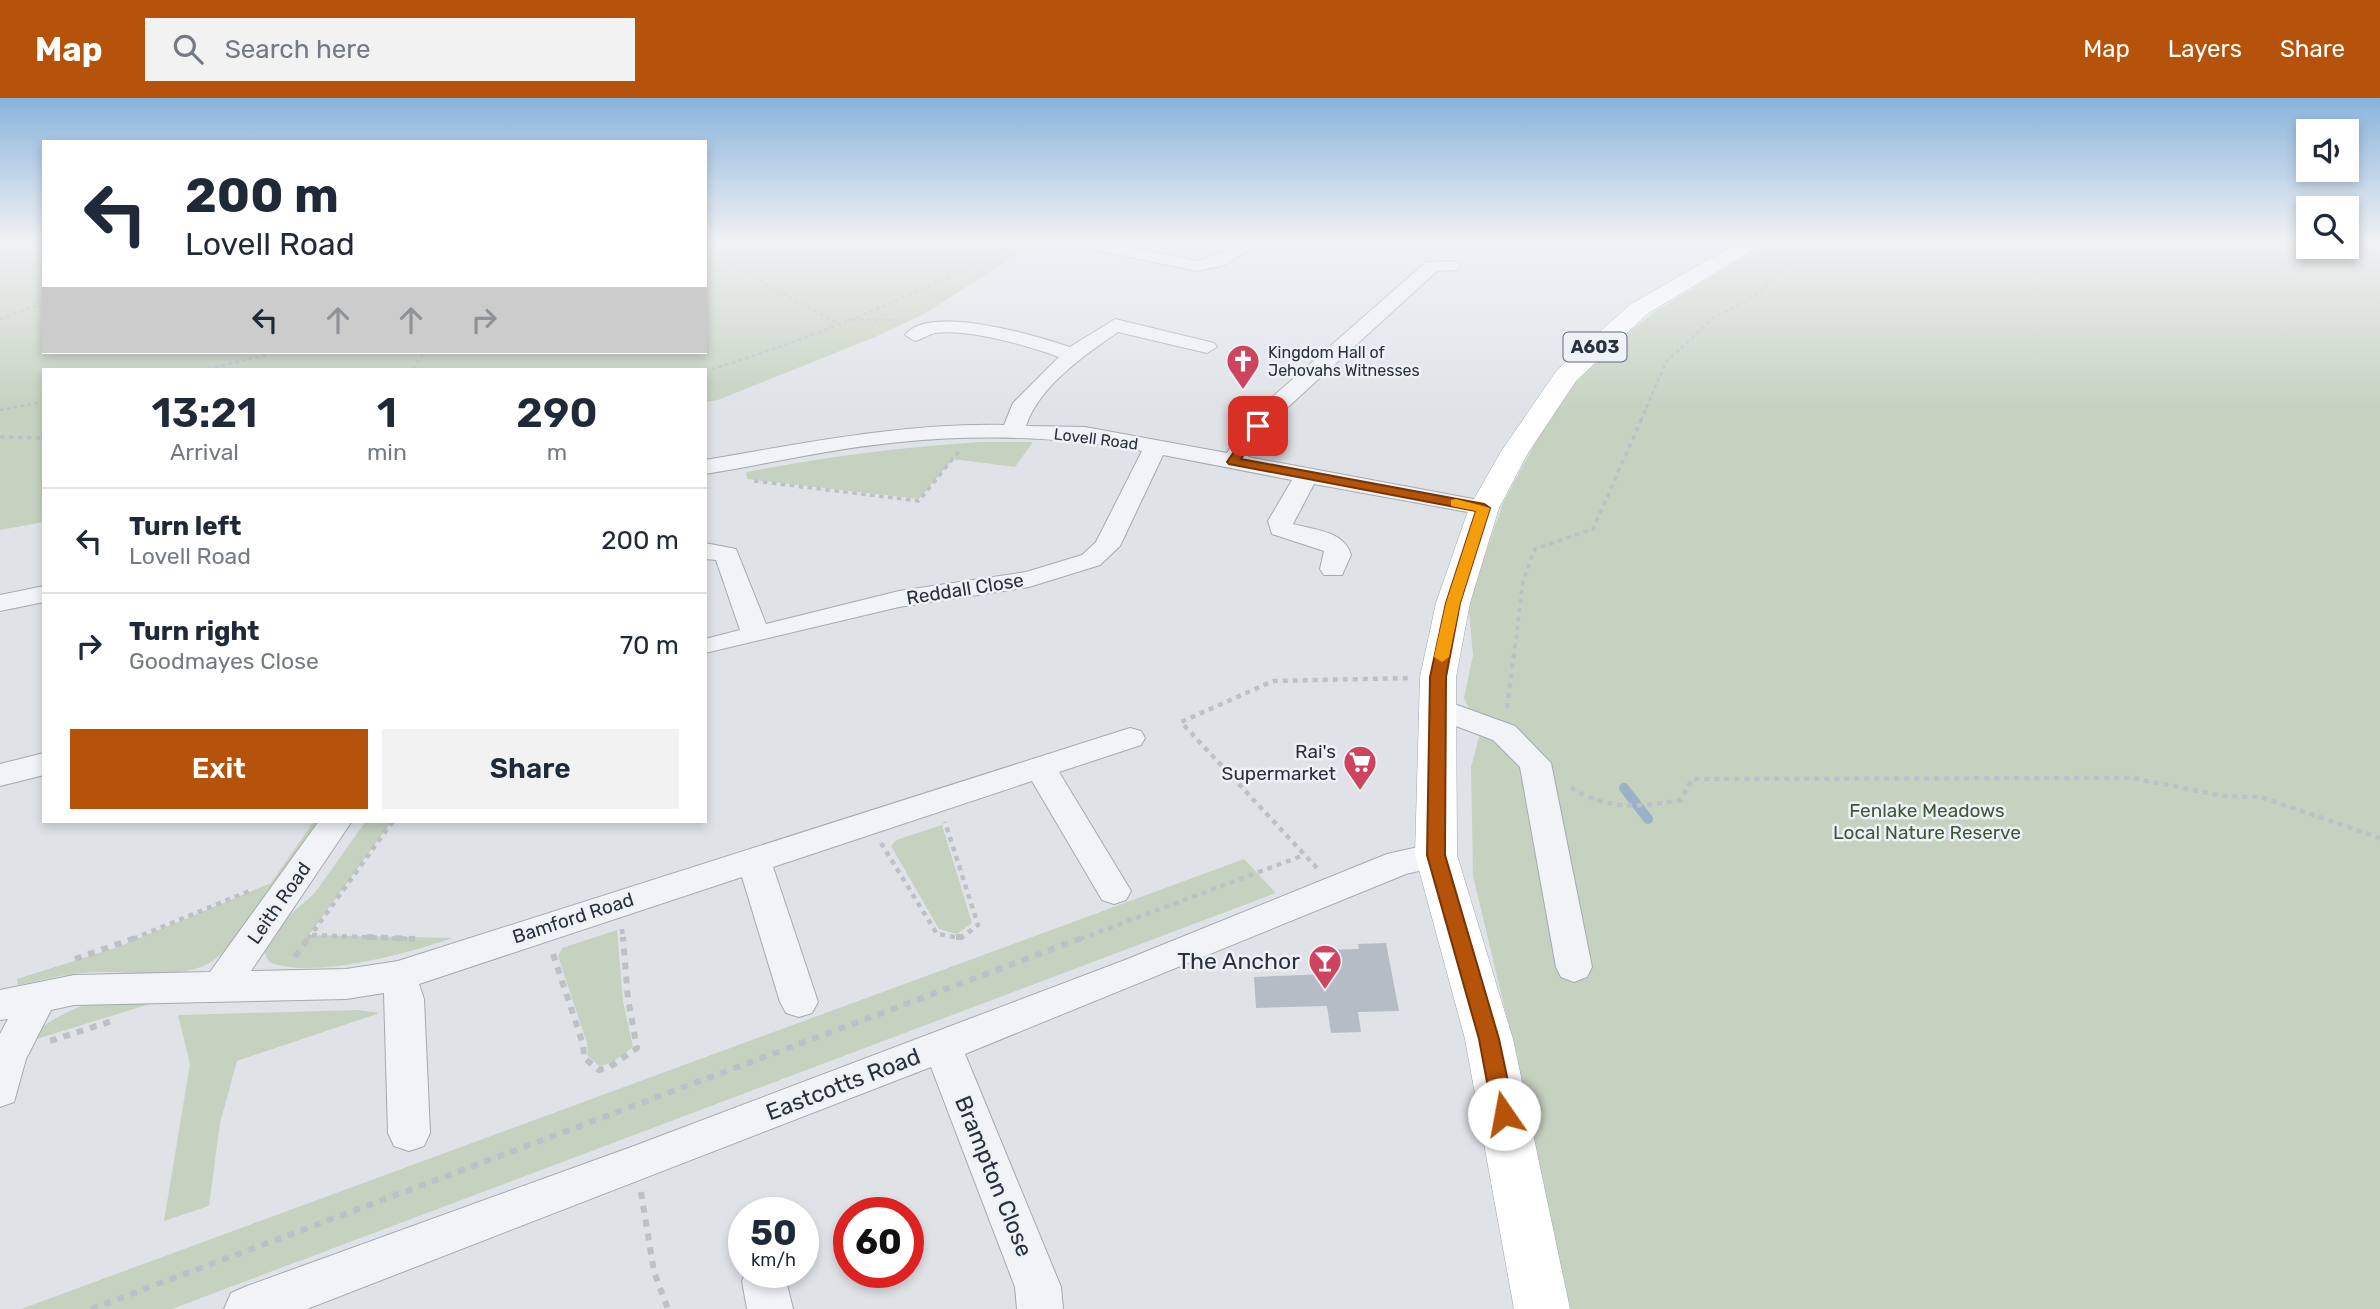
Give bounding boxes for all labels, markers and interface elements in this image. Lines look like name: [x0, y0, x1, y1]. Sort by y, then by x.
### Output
search box: [145, 18, 635, 81]
text: Map: [35, 30, 103, 69]
icon: search: [169, 30, 207, 68]
text: Search here: [225, 34, 370, 65]
text: Map: [2083, 35, 2130, 63]
text: Layers: [2168, 35, 2242, 63]
text: Share: [2280, 35, 2345, 63]
map controls: [2296, 119, 2359, 259]
button: sound: [2296, 119, 2359, 182]
text: 200 m: [185, 166, 339, 224]
icon: left: [70, 168, 161, 259]
button: search: [2296, 196, 2359, 259]
text: Lovell Road: [185, 225, 355, 263]
icon: left: [246, 301, 284, 339]
icon: ahead: [319, 301, 357, 339]
icon: ahead: [392, 301, 430, 339]
icon: right: [465, 301, 503, 339]
road number: A603: [1564, 332, 1626, 362]
church icon: Kingdom Hall of Jehovahs Witnesses: [1224, 342, 1262, 391]
place label: Kingdom Hall of Jehovahs Witnesses: [1268, 343, 1420, 380]
text: 13:21: [152, 388, 257, 438]
text: 1: [377, 388, 397, 438]
text: 290: [516, 388, 597, 438]
pin: [1228, 396, 1288, 456]
icon: arrive: [1239, 407, 1277, 445]
street label: Lovell Road: [1053, 424, 1139, 454]
text: Arrival: [170, 438, 239, 466]
text: min: [367, 438, 407, 466]
text: m: [547, 438, 567, 466]
text: Turn left: [129, 511, 241, 542]
icon: left: [70, 522, 108, 560]
text: 200 m: [601, 525, 679, 556]
text: Lovell Road: [129, 542, 251, 570]
street label: Reddall Close: [905, 568, 1025, 610]
text: Turn right: [129, 616, 259, 647]
icon: right: [70, 627, 108, 665]
text: 70 m: [620, 630, 679, 661]
text: Goodmayes Close: [129, 647, 319, 675]
button: Exit: [70, 729, 368, 809]
button: Share: [382, 729, 679, 809]
place label: Rai's Supermarket: [1222, 740, 1337, 785]
supermarket icon: Rai's Supermarket: [1341, 743, 1379, 792]
park label: Fenlake Meadows Local Nature Reserve: [1833, 799, 2021, 844]
street label: Leith Road: [243, 858, 315, 948]
street label: Bamford Road: [510, 888, 636, 948]
bar icon: The Anchor: [1306, 942, 1344, 991]
place label: The Anchor: [1177, 947, 1300, 975]
street label: Eastcotts Road: [762, 1042, 924, 1126]
position arrow: [1467, 1077, 1541, 1151]
street label: Brampton Close: [949, 1091, 1039, 1261]
speed limit sign: 60: [833, 1197, 924, 1288]
text: 50: [750, 1212, 797, 1254]
text: km/h: [751, 1249, 796, 1271]

